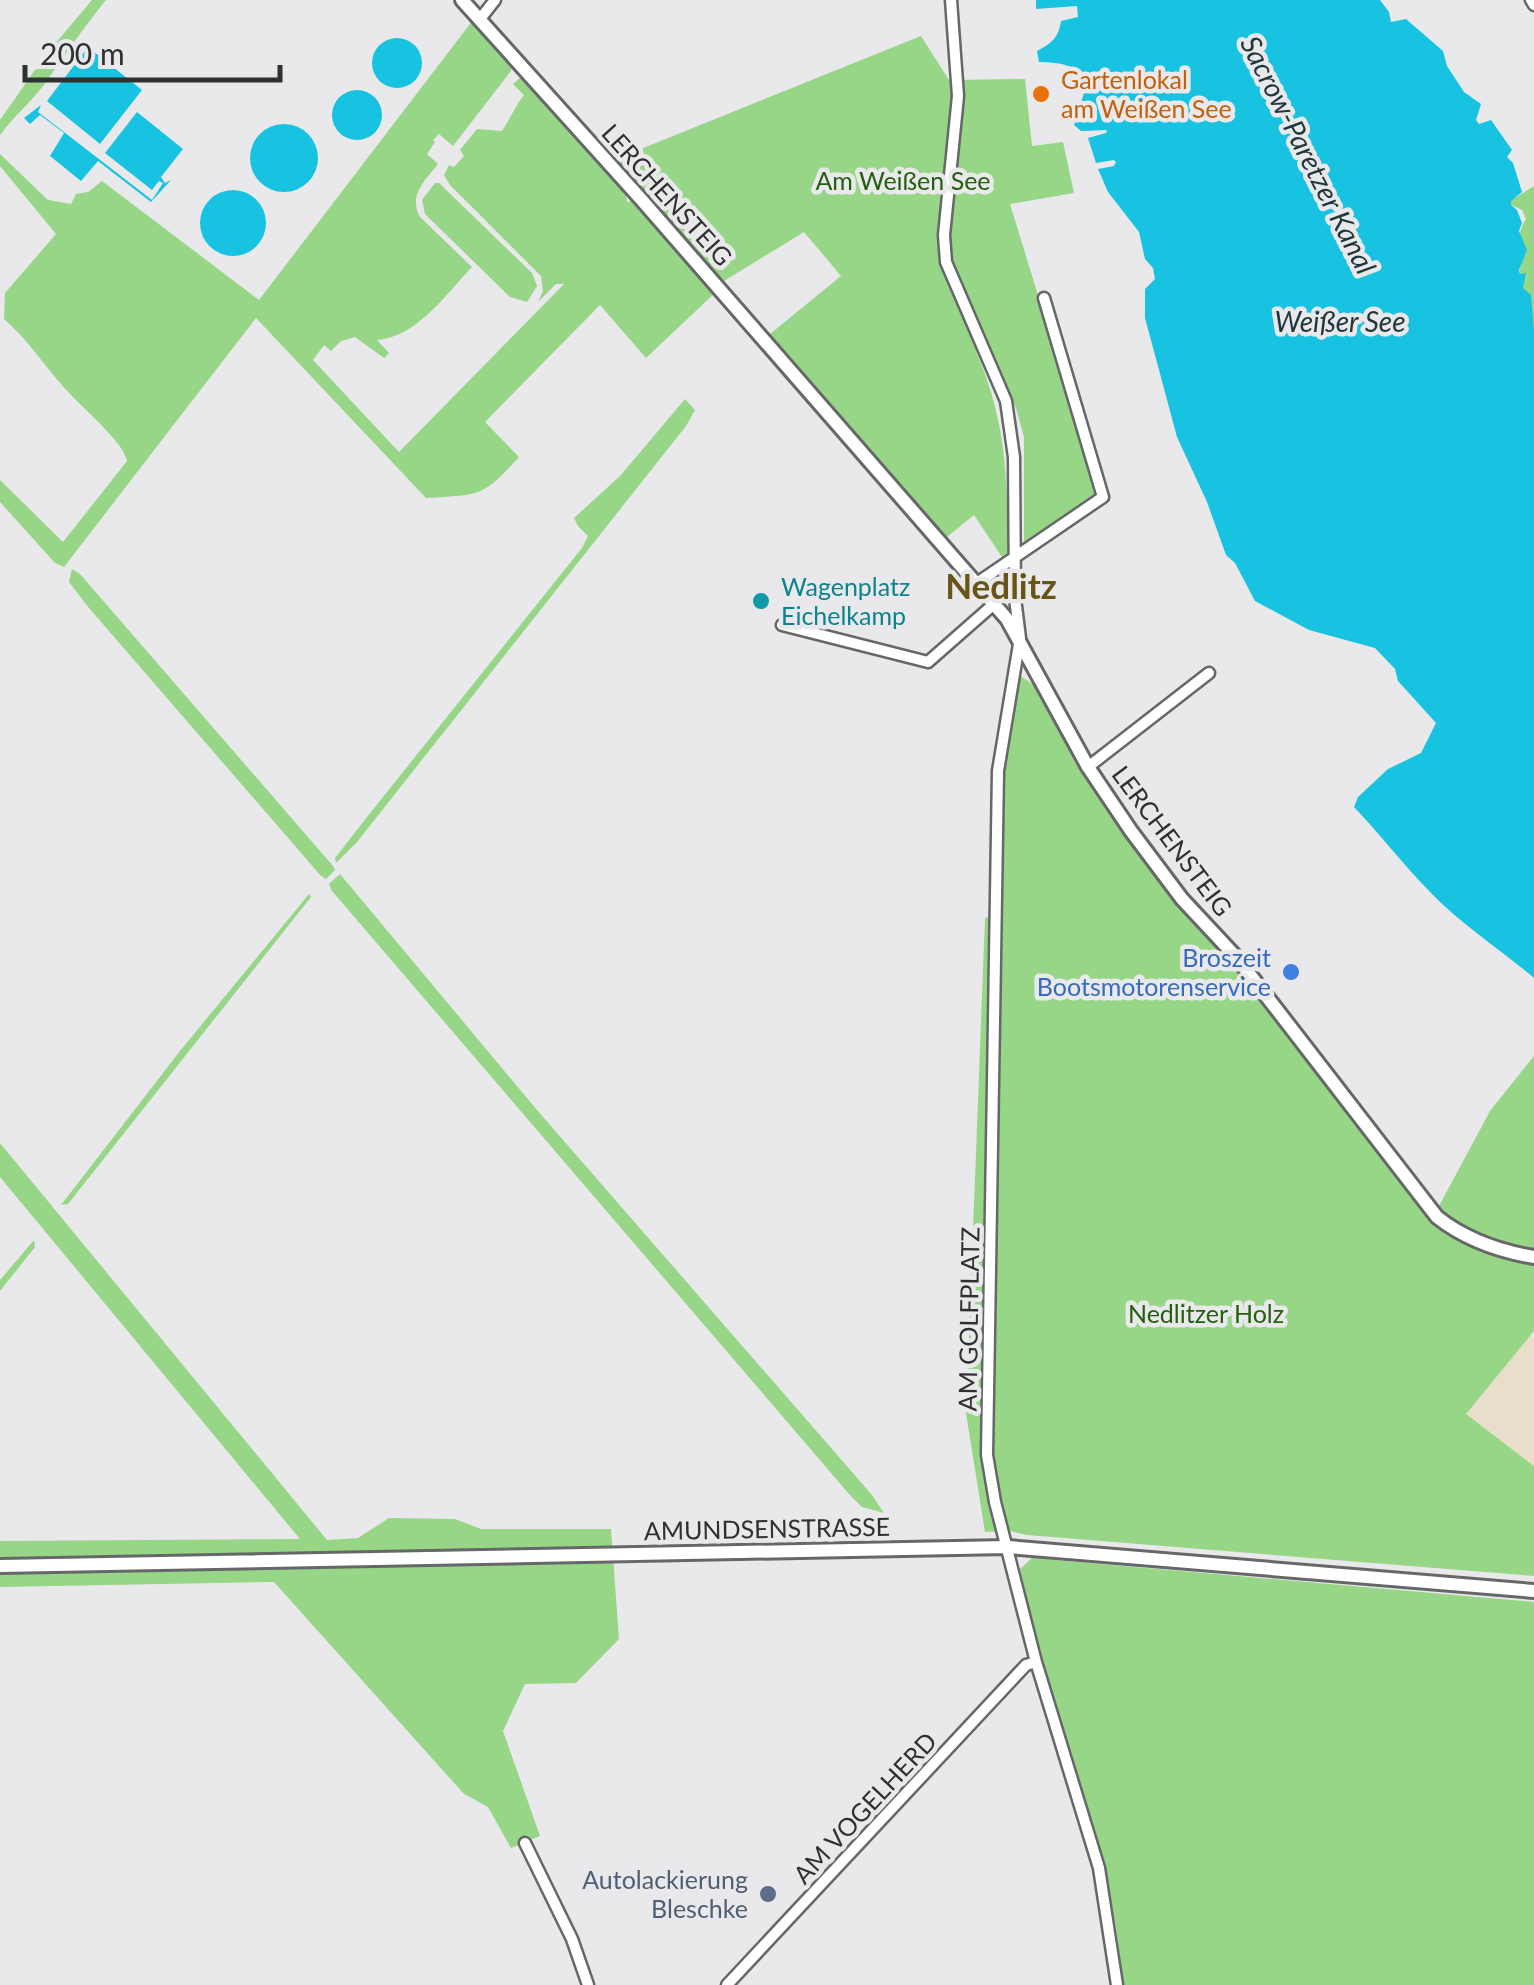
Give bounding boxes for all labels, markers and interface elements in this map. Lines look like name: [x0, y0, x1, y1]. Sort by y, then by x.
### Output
scale bar: [25, 20, 280, 82]
water label: Sacrow-Paretzer Kanal: [1234, 30, 1384, 279]
text: 200 m: [40, 35, 125, 71]
place label: Gartenlokal am Weißen See: [1061, 64, 1232, 123]
marker: Gartenlokal am Weißen See: [1030, 83, 1052, 105]
street label: LERCHENSTEIG: [596, 117, 739, 271]
park label: Am Weißen See: [815, 165, 991, 195]
water label: Weißer See: [1274, 304, 1406, 338]
district label: Nedlitz: [945, 564, 1057, 606]
place label: Wagenplatz Eichelkamp: [781, 571, 910, 630]
marker: Wagenplatz Eichelkamp: [750, 590, 772, 612]
street label: LERCHENSTEIG: [1107, 759, 1239, 921]
place label: Broszeit Bootsmotorenservice: [1037, 942, 1271, 1001]
marker: Broszeit Bootsmotorenservice: [1280, 961, 1302, 983]
street label: AM GOLFPLATZ: [951, 1226, 985, 1412]
park label: Nedlitzer Holz: [1128, 1298, 1284, 1328]
street label: AMUNDSENSTRASSE: [644, 1511, 890, 1545]
street label: AM VOGELHERD: [787, 1725, 942, 1889]
place label: Autolackierung Bleschke: [582, 1864, 748, 1923]
marker: Autolackierung Bleschke: [757, 1883, 779, 1905]

